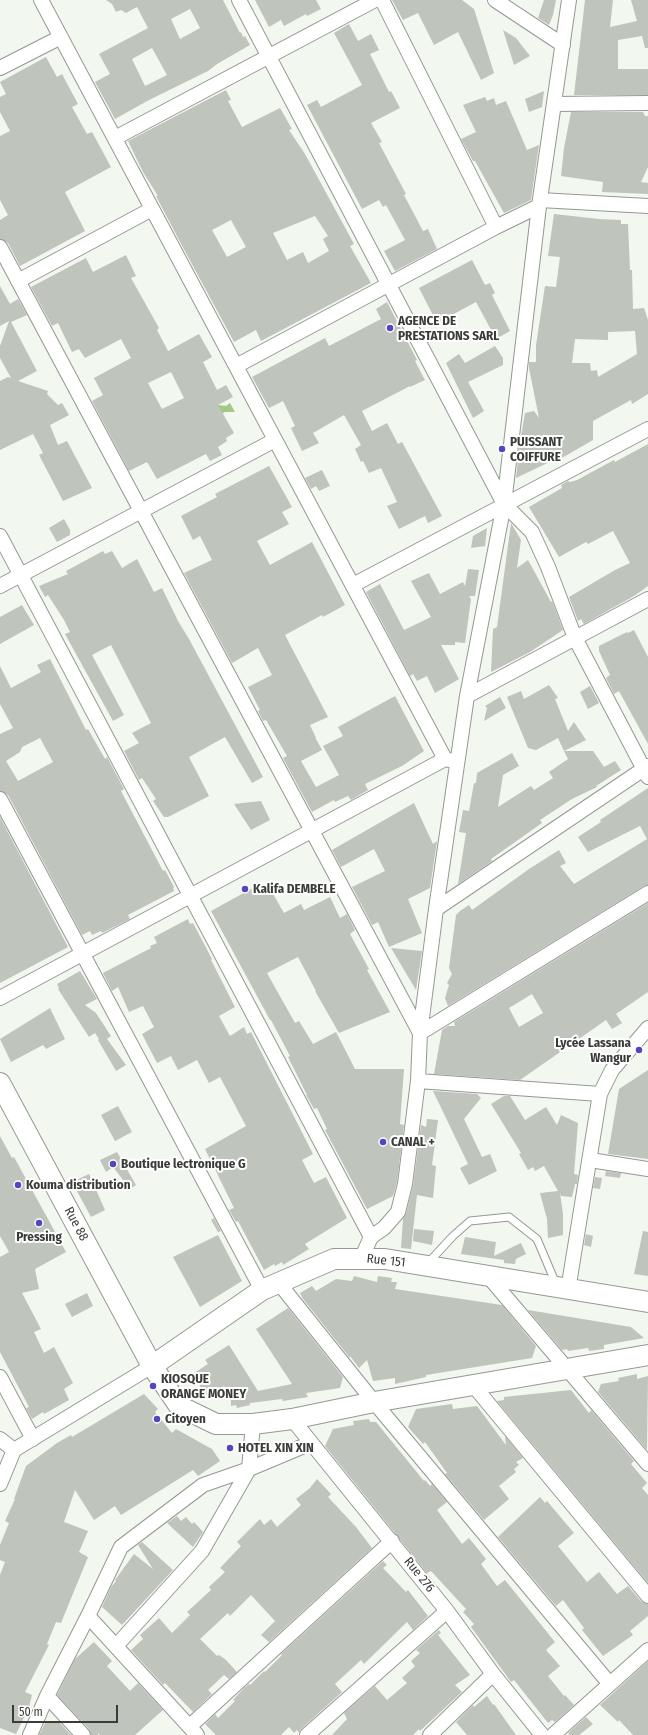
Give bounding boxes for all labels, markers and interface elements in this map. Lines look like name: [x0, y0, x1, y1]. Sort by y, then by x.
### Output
place label: AGENCE DE PRESTATIONS SARL: [398, 313, 499, 344]
marker: AGENCE DE PRESTATIONS SARL: [385, 323, 395, 333]
place label: PUISSANT COIFFURE: [510, 434, 563, 465]
marker: PUISSANT COIFFURE: [497, 444, 507, 454]
place label: Kalifa DEMBELE: [253, 881, 336, 897]
marker: Kalifa DEMBELE: [240, 884, 250, 894]
place label: Lycée Lassana Wangur: [555, 1035, 631, 1066]
marker: Lycée Lassana Wangur: [634, 1045, 644, 1055]
place label: CANAL +: [391, 1134, 435, 1150]
marker: CANAL +: [378, 1137, 388, 1147]
place label: Boutique lectronique G: [121, 1156, 246, 1172]
marker: Boutique lectronique G: [108, 1159, 118, 1169]
place label: Kouma distribution: [26, 1177, 130, 1193]
marker: Kouma distribution: [13, 1180, 23, 1190]
street label: Rue 88: [61, 1204, 91, 1244]
marker: Pressing: [34, 1218, 44, 1228]
place label: Pressing: [16, 1229, 62, 1245]
street label: Rue 151: [366, 1251, 406, 1271]
place label: KIOSQUE ORANGE MONEY: [161, 1371, 246, 1402]
marker: KIOSQUE ORANGE MONEY: [148, 1381, 158, 1391]
place label: Citoyen: [165, 1411, 206, 1427]
marker: Citoyen: [152, 1414, 162, 1424]
place label: HOTEL XIN XIN: [238, 1440, 314, 1456]
marker: HOTEL XIN XIN: [225, 1443, 235, 1453]
street label: Rue 276: [400, 1554, 438, 1596]
scale bar: [14, 1697, 120, 1723]
text: 50 m: [19, 1705, 43, 1719]

